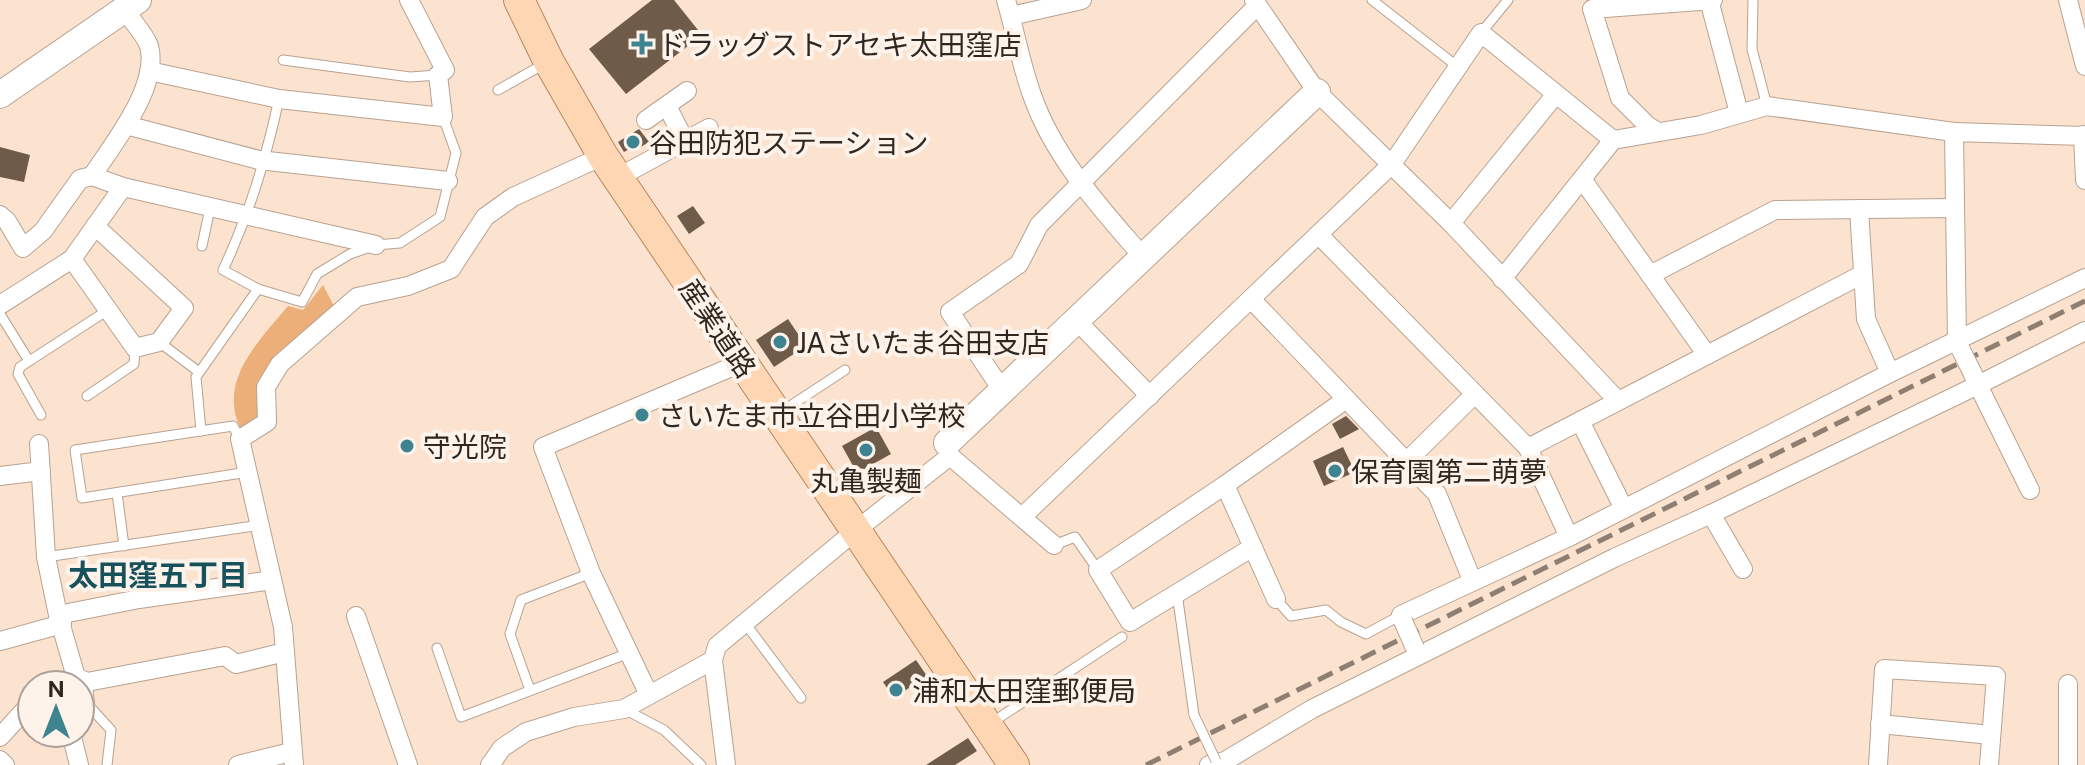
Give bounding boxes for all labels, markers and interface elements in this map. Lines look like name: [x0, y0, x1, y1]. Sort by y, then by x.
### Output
place label: ドラッグストアセキ太田窪店: [658, 28, 1021, 61]
marker: ドラッグストアセキ太田窪店: [633, 35, 651, 53]
place label: 谷田防犯ステーション: [649, 126, 928, 159]
marker: 谷田防犯ステーション: [624, 133, 642, 151]
street label: 産業道路: [673, 272, 763, 384]
place label: JAさいたま谷田支店: [796, 326, 1049, 359]
marker: JAさいたま谷田支店: [771, 333, 789, 351]
place label: さいたま市立谷田小学校: [658, 399, 965, 432]
marker: さいたま市立谷田小学校: [633, 406, 651, 424]
place label: 守光院: [423, 430, 507, 463]
marker: 守光院: [398, 437, 416, 455]
marker: 丸亀製麺: [857, 441, 875, 459]
place label: 保育園第二萌夢: [1351, 455, 1547, 488]
marker: 保育園第二萌夢: [1326, 462, 1344, 480]
place label: 丸亀製麺: [810, 464, 922, 497]
district label: 太田窪五丁目: [68, 557, 248, 593]
north arrow: [16, 669, 96, 749]
place label: 浦和太田窪郵便局: [912, 674, 1136, 707]
text: N: [47, 676, 65, 702]
marker: 浦和太田窪郵便局: [887, 681, 905, 699]

